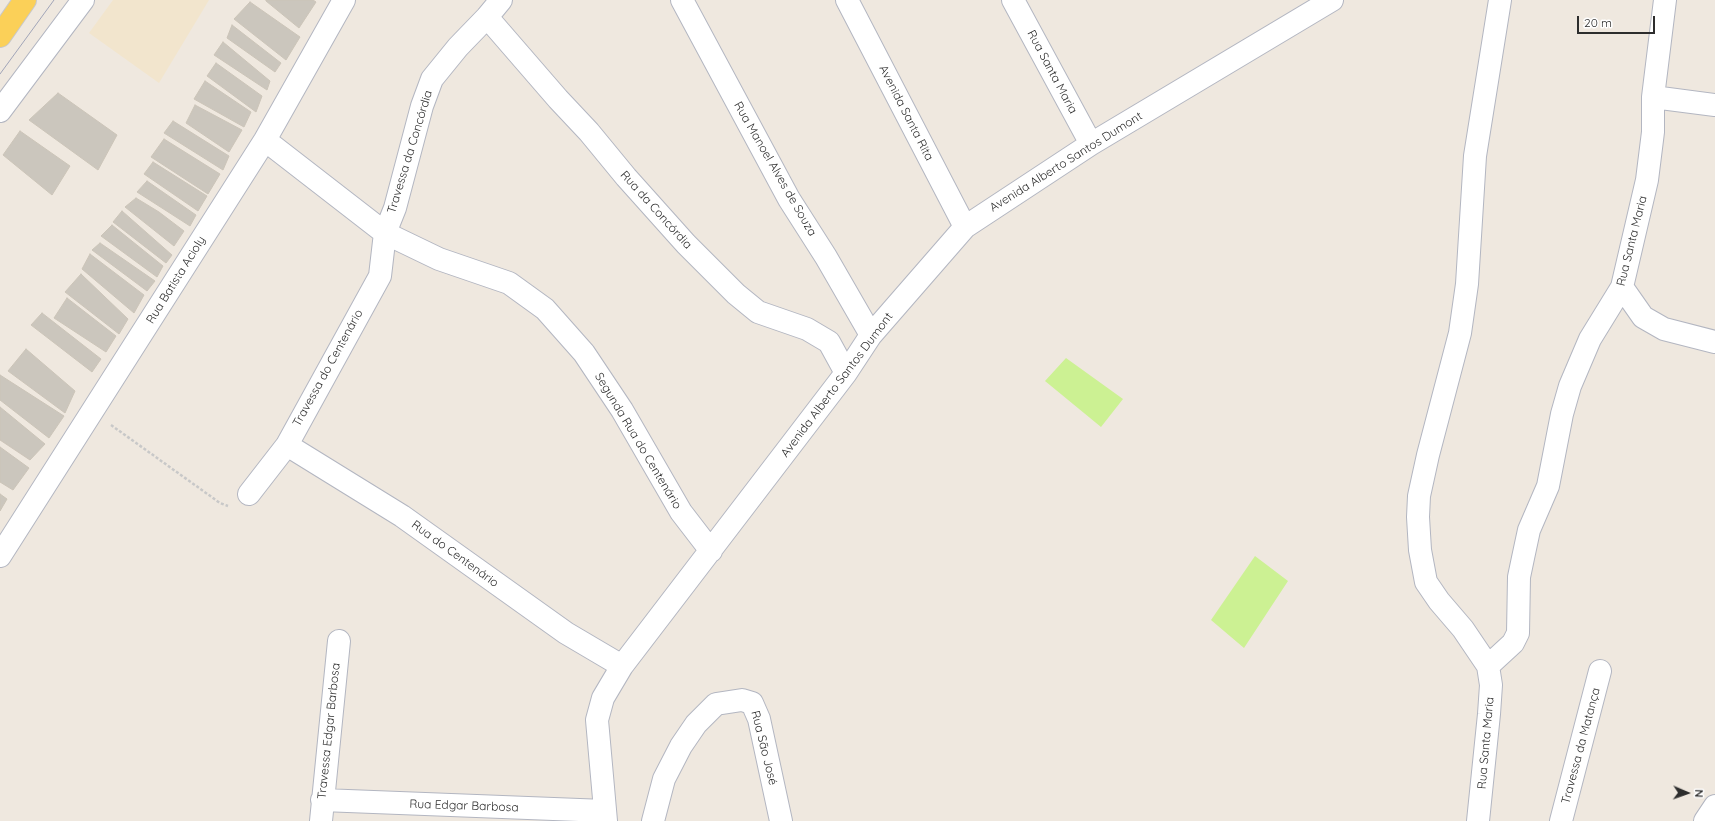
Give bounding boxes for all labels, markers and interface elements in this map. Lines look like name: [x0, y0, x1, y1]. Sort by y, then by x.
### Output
scale bar: [1579, 8, 1657, 34]
text: 20 m: [1584, 15, 1612, 30]
street label: Rua Santa Maria: [1024, 28, 1080, 116]
street label: Avenida Santa Rita: [876, 63, 936, 163]
street label: Travessa da Concórdia: [384, 89, 436, 215]
street label: Rua Manoel Alves de Souza: [731, 99, 819, 239]
street label: Avenida Alberto Santos Dumont: [987, 109, 1145, 215]
street label: Rua da Concórdia: [617, 168, 695, 252]
street label: Rua Santa Maria: [1614, 194, 1650, 288]
street label: Rua Batista Acioly: [143, 234, 209, 326]
street label: Travessa do Centenário: [290, 307, 366, 429]
street label: Avenida Alberto Santos Dumont: [778, 310, 896, 460]
street label: Segunda Rua do Centenário: [592, 370, 684, 512]
street label: Rua do Centenário: [409, 518, 501, 590]
street label: Travessa Edgar Barbosa: [315, 662, 343, 800]
street label: Travessa da Matança: [1559, 686, 1603, 806]
street label: Rua Santa Maria: [1475, 696, 1497, 790]
street label: Rua São José: [748, 709, 780, 787]
north arrow: [1667, 773, 1707, 813]
text: N: [1692, 789, 1706, 798]
street label: Rua Edgar Barbosa: [409, 797, 519, 815]

